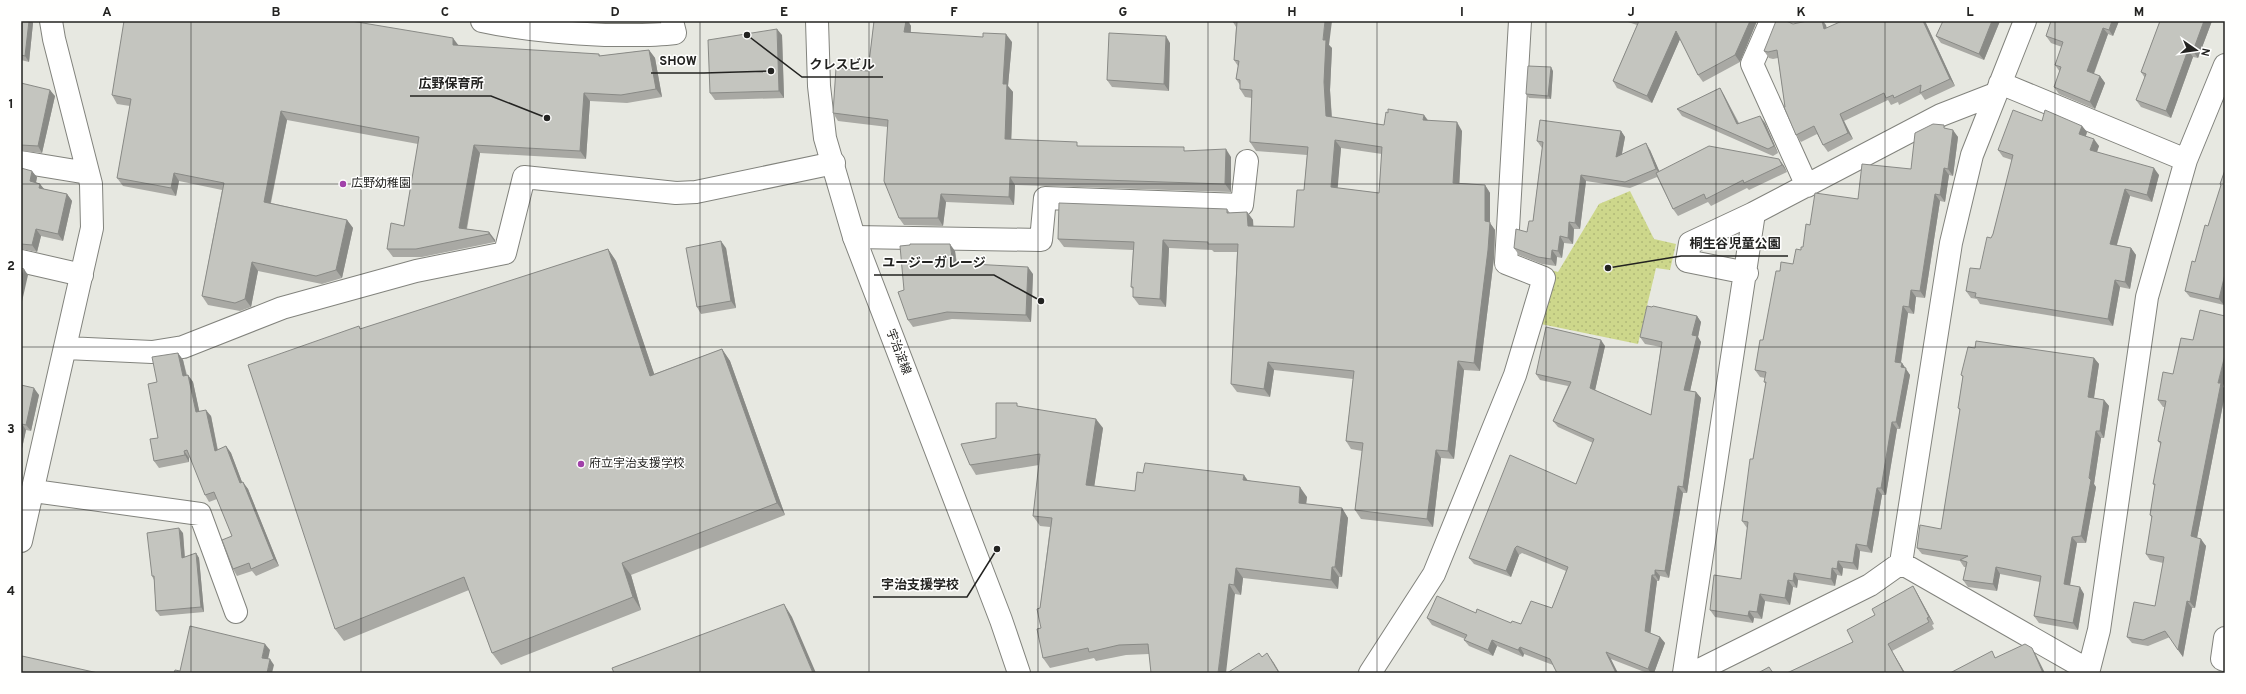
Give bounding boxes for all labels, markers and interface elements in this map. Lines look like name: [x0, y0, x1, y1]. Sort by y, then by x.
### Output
text: A: [102, 5, 112, 21]
text: B: [272, 5, 281, 21]
text: C: [441, 5, 449, 21]
text: D: [610, 5, 620, 21]
text: E: [780, 5, 788, 21]
text: F: [950, 5, 958, 21]
text: G: [1119, 5, 1128, 21]
text: H: [1287, 5, 1297, 21]
text: I: [1460, 5, 1464, 21]
text: J: [1627, 5, 1635, 21]
text: K: [1796, 5, 1806, 21]
text: L: [1966, 5, 1974, 21]
text: M: [2134, 5, 2144, 21]
north arrow: [2176, 30, 2216, 70]
text: N: [2197, 47, 2212, 57]
callout: SHOW: [651, 48, 704, 73]
callout: クレスビル: [802, 52, 883, 77]
text: SHOW: [659, 54, 697, 70]
text: クレスビル: [809, 57, 875, 74]
callout: 広野保育所: [410, 71, 491, 96]
text: 広野保育所: [418, 76, 484, 93]
text: 1: [8, 97, 14, 113]
place label: 広野幼稚園: [351, 176, 411, 192]
marker: 広野幼稚園: [338, 179, 348, 189]
callout: 桐生谷児童公園: [1681, 231, 1788, 256]
text: 桐生谷児童公園: [1689, 237, 1781, 253]
callout: ユージーガレージ: [874, 250, 994, 275]
text: ユージーガレージ: [882, 255, 986, 272]
text: 2: [7, 259, 15, 275]
street label: 宇治淀線: [882, 327, 914, 377]
text: 3: [7, 422, 15, 438]
place label: 府立宇治支援学校: [589, 456, 685, 472]
marker: 府立宇治支援学校: [576, 459, 586, 469]
callout: 宇治支援学校: [873, 572, 967, 597]
text: 宇治支援学校: [881, 577, 959, 594]
text: 4: [7, 584, 15, 600]

